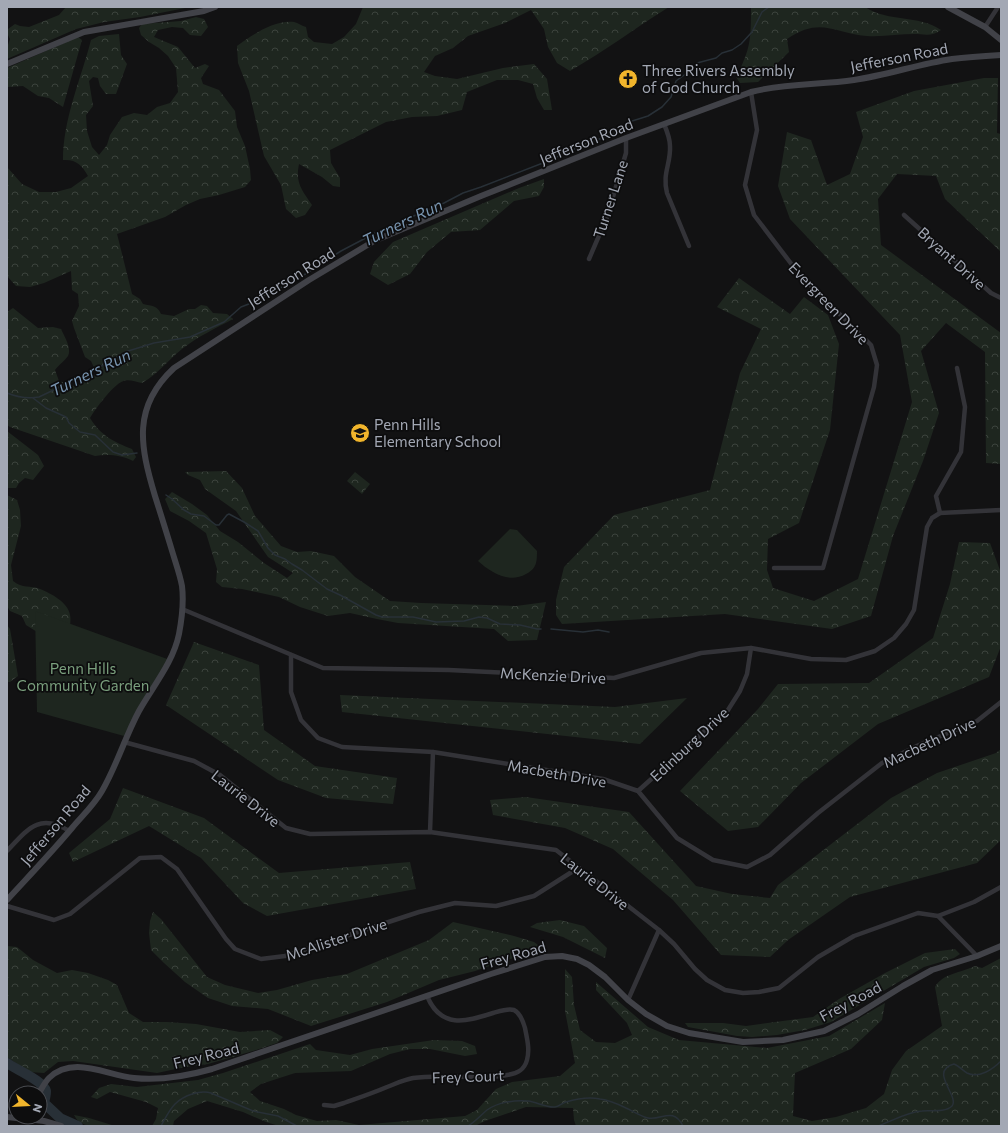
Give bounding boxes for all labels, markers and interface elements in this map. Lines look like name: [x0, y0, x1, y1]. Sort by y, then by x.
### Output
street label: Jefferson Road: [849, 39, 949, 75]
place label: Three Rivers Assembly of God Church: [642, 61, 795, 96]
church icon: Three Rivers Assembly of God Church: [617, 68, 639, 90]
street label: Jefferson Road: [537, 114, 635, 168]
street label: Turner Lane: [589, 158, 631, 240]
water label: Turners Run: [359, 194, 445, 250]
street label: Bryant Drive: [914, 223, 990, 293]
street label: Jefferson Road: [244, 243, 338, 311]
street label: Evergreen Drive: [785, 258, 873, 348]
water label: Turners Run: [47, 344, 133, 400]
place label: Penn Hills Elementary School: [374, 415, 501, 450]
school or university icon: Penn Hills Elementary School: [349, 422, 371, 444]
park label: Penn Hills Community Garden: [17, 659, 149, 694]
street label: McKenzie Drive: [500, 663, 607, 687]
street label: Edinburg Drive: [646, 703, 732, 785]
street label: Macbeth Drive: [880, 713, 978, 771]
street label: Macbeth Drive: [506, 755, 608, 791]
street label: Laurie Drive: [208, 766, 284, 830]
street label: Jefferson Road: [16, 781, 94, 869]
street label: Laurie Drive: [557, 849, 633, 913]
street label: McAlister Drive: [283, 914, 389, 964]
street label: Frey Road: [478, 937, 548, 973]
street label: Frey Road: [816, 977, 884, 1025]
street label: Frey Road: [171, 1038, 241, 1072]
street label: Frey Court: [432, 1066, 504, 1086]
north arrow: [8, 1085, 48, 1125]
text: N: [31, 1102, 45, 1114]

